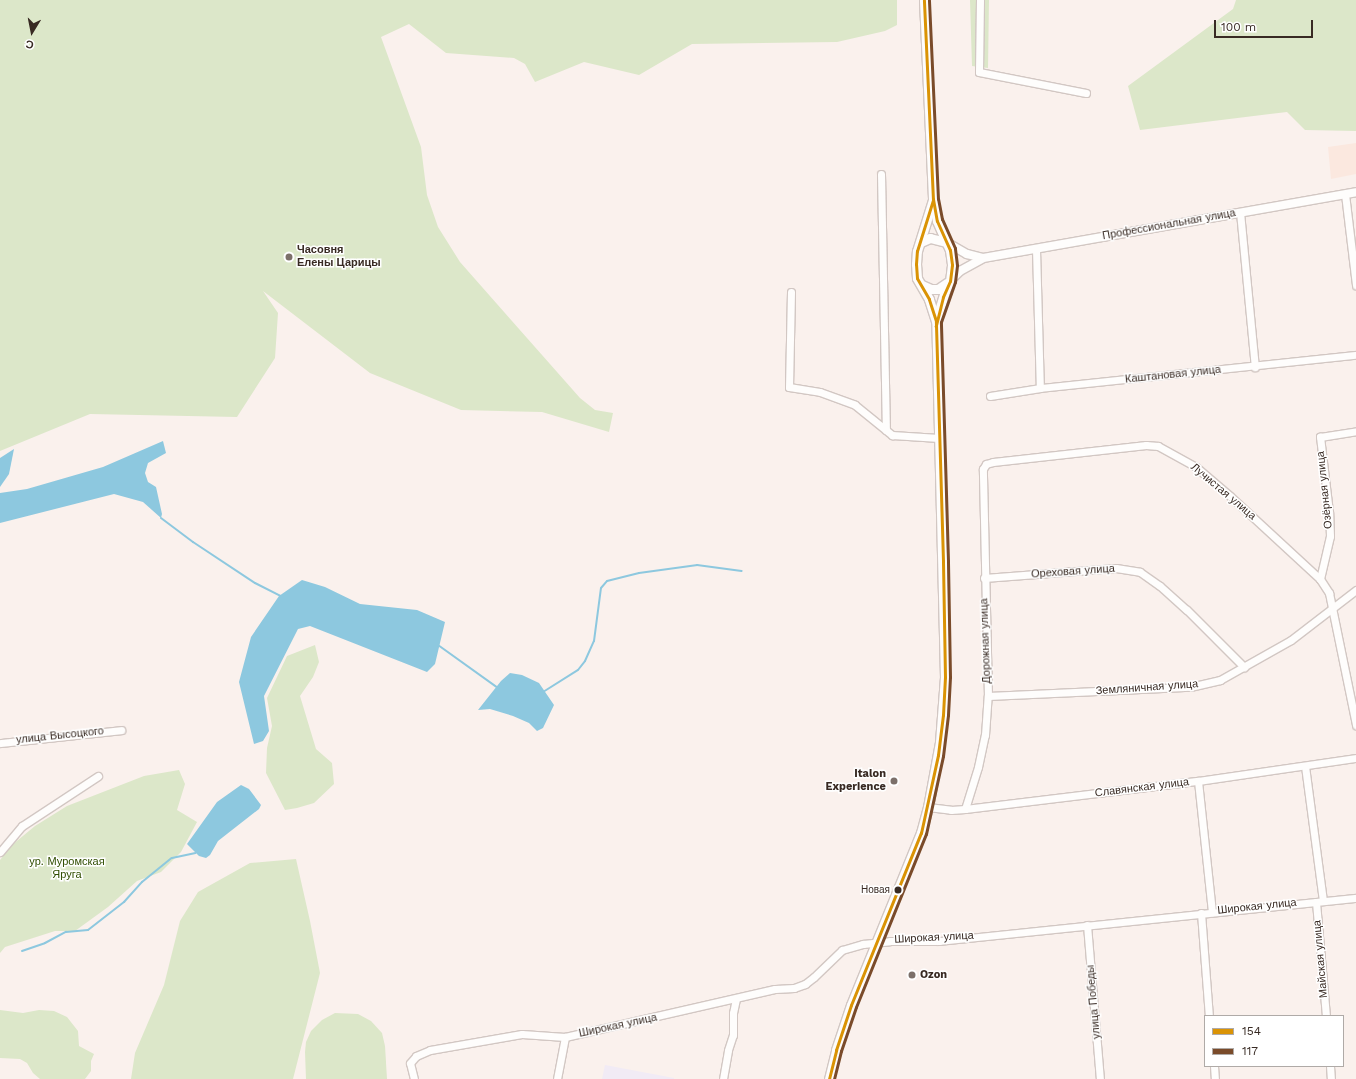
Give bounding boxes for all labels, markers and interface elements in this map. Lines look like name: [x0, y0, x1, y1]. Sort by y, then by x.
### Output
north arrow: [12, 12, 52, 52]
scale bar: [1216, 12, 1315, 38]
text: 100 m: [1221, 20, 1256, 34]
text: С: [25, 37, 35, 51]
street label: Профессиональная улица: [1101, 207, 1237, 243]
place label: Часовня Елены Царицы: [297, 244, 381, 270]
marker: Часовня Елены Царицы: [284, 252, 294, 262]
street label: Каштановая улица: [1124, 363, 1222, 387]
street label: Озёрная улица: [1314, 451, 1336, 529]
street label: Лучистая улица: [1188, 461, 1258, 523]
street label: Ореховая улица: [1031, 562, 1115, 582]
street label: Дорожная улица: [978, 598, 994, 684]
street label: Земляничная улица: [1095, 678, 1199, 698]
street label: улица Высоцкого: [15, 725, 105, 747]
place label: Italon Experience: [826, 768, 886, 794]
marker: Italon Experience: [889, 776, 899, 786]
street label: Славянская улица: [1094, 776, 1190, 800]
park label: ур. Муромская Яруга: [29, 856, 105, 882]
place label: Новая: [861, 884, 890, 896]
marker: Новая: [893, 885, 903, 895]
street label: Широкая улица: [1217, 896, 1297, 918]
street label: Майская улица: [1311, 919, 1331, 999]
street label: Широкая улица: [894, 929, 974, 947]
street label: улица Победы: [1084, 964, 1104, 1040]
place label: Ozon: [920, 968, 947, 982]
marker: Ozon: [907, 970, 917, 980]
street label: Широкая улица: [578, 1011, 658, 1041]
legend: [1204, 1015, 1344, 1067]
text: 154: [1242, 1024, 1261, 1038]
text: 117: [1242, 1044, 1258, 1058]

